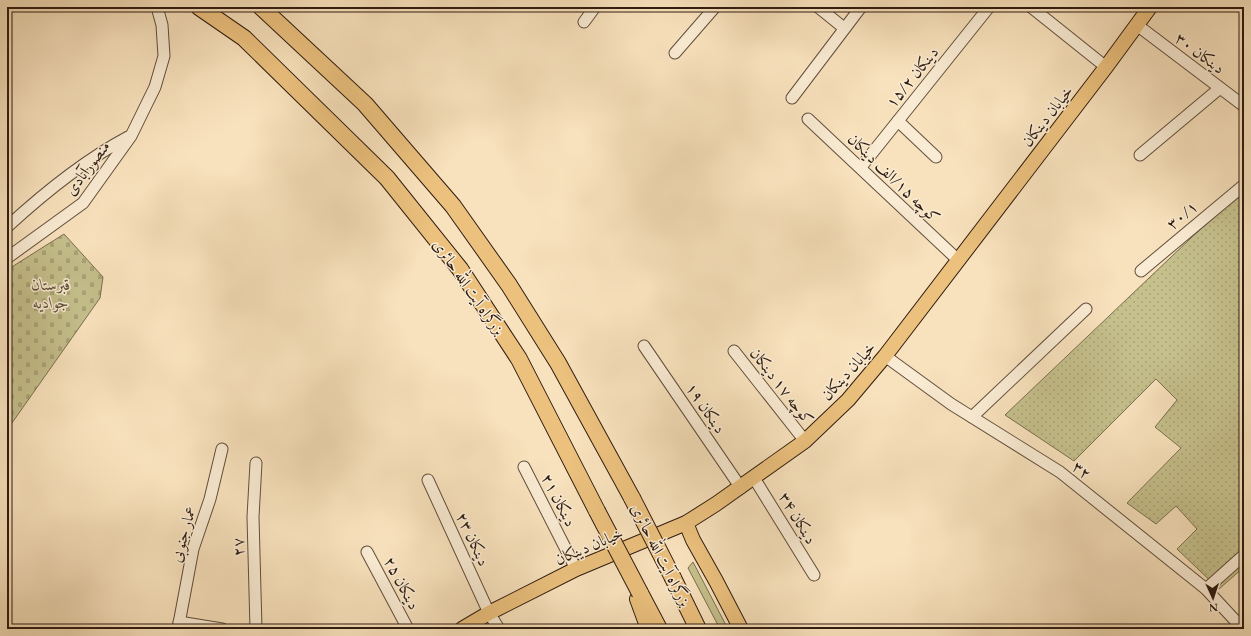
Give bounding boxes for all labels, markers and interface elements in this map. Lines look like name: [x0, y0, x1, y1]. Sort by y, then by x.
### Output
street label: ۳۰ دینکان: [1171, 27, 1229, 79]
street label: ۱۵/۲ دینکان: [881, 42, 943, 112]
street label: خیابان دینکان: [1016, 81, 1078, 151]
street label: کوچه ۱۵/الف دینکان: [843, 128, 945, 228]
street label: منصورآبادی: [60, 136, 114, 200]
street label: ۳۰/۱: [1162, 196, 1202, 234]
street label: بزرگراه آیت الله حائری: [428, 234, 512, 339]
park label: قبرستان جوادیه: [31, 274, 71, 313]
street label: خیابان دینکان: [816, 337, 880, 405]
street label: کوچه ۱۷ دینکان: [745, 343, 819, 429]
street label: ۱۹ دینکان: [681, 378, 731, 438]
street label: ۳۲: [1068, 456, 1096, 484]
street label: ۲۱ دینکان: [537, 470, 581, 530]
street label: ۳۴ دینکان: [774, 488, 822, 548]
street label: بزرگراه آیت الله حائری: [626, 499, 698, 610]
street label: عمار جنوبی: [165, 503, 202, 565]
street label: ۲۳ دینکان: [451, 509, 495, 569]
street label: خیابان دینکان: [552, 522, 626, 570]
street label: ۲۷: [227, 537, 249, 557]
street label: ۲۵ دینکان: [379, 553, 425, 613]
north arrow: [1193, 578, 1233, 618]
text: N: [1209, 601, 1218, 615]

